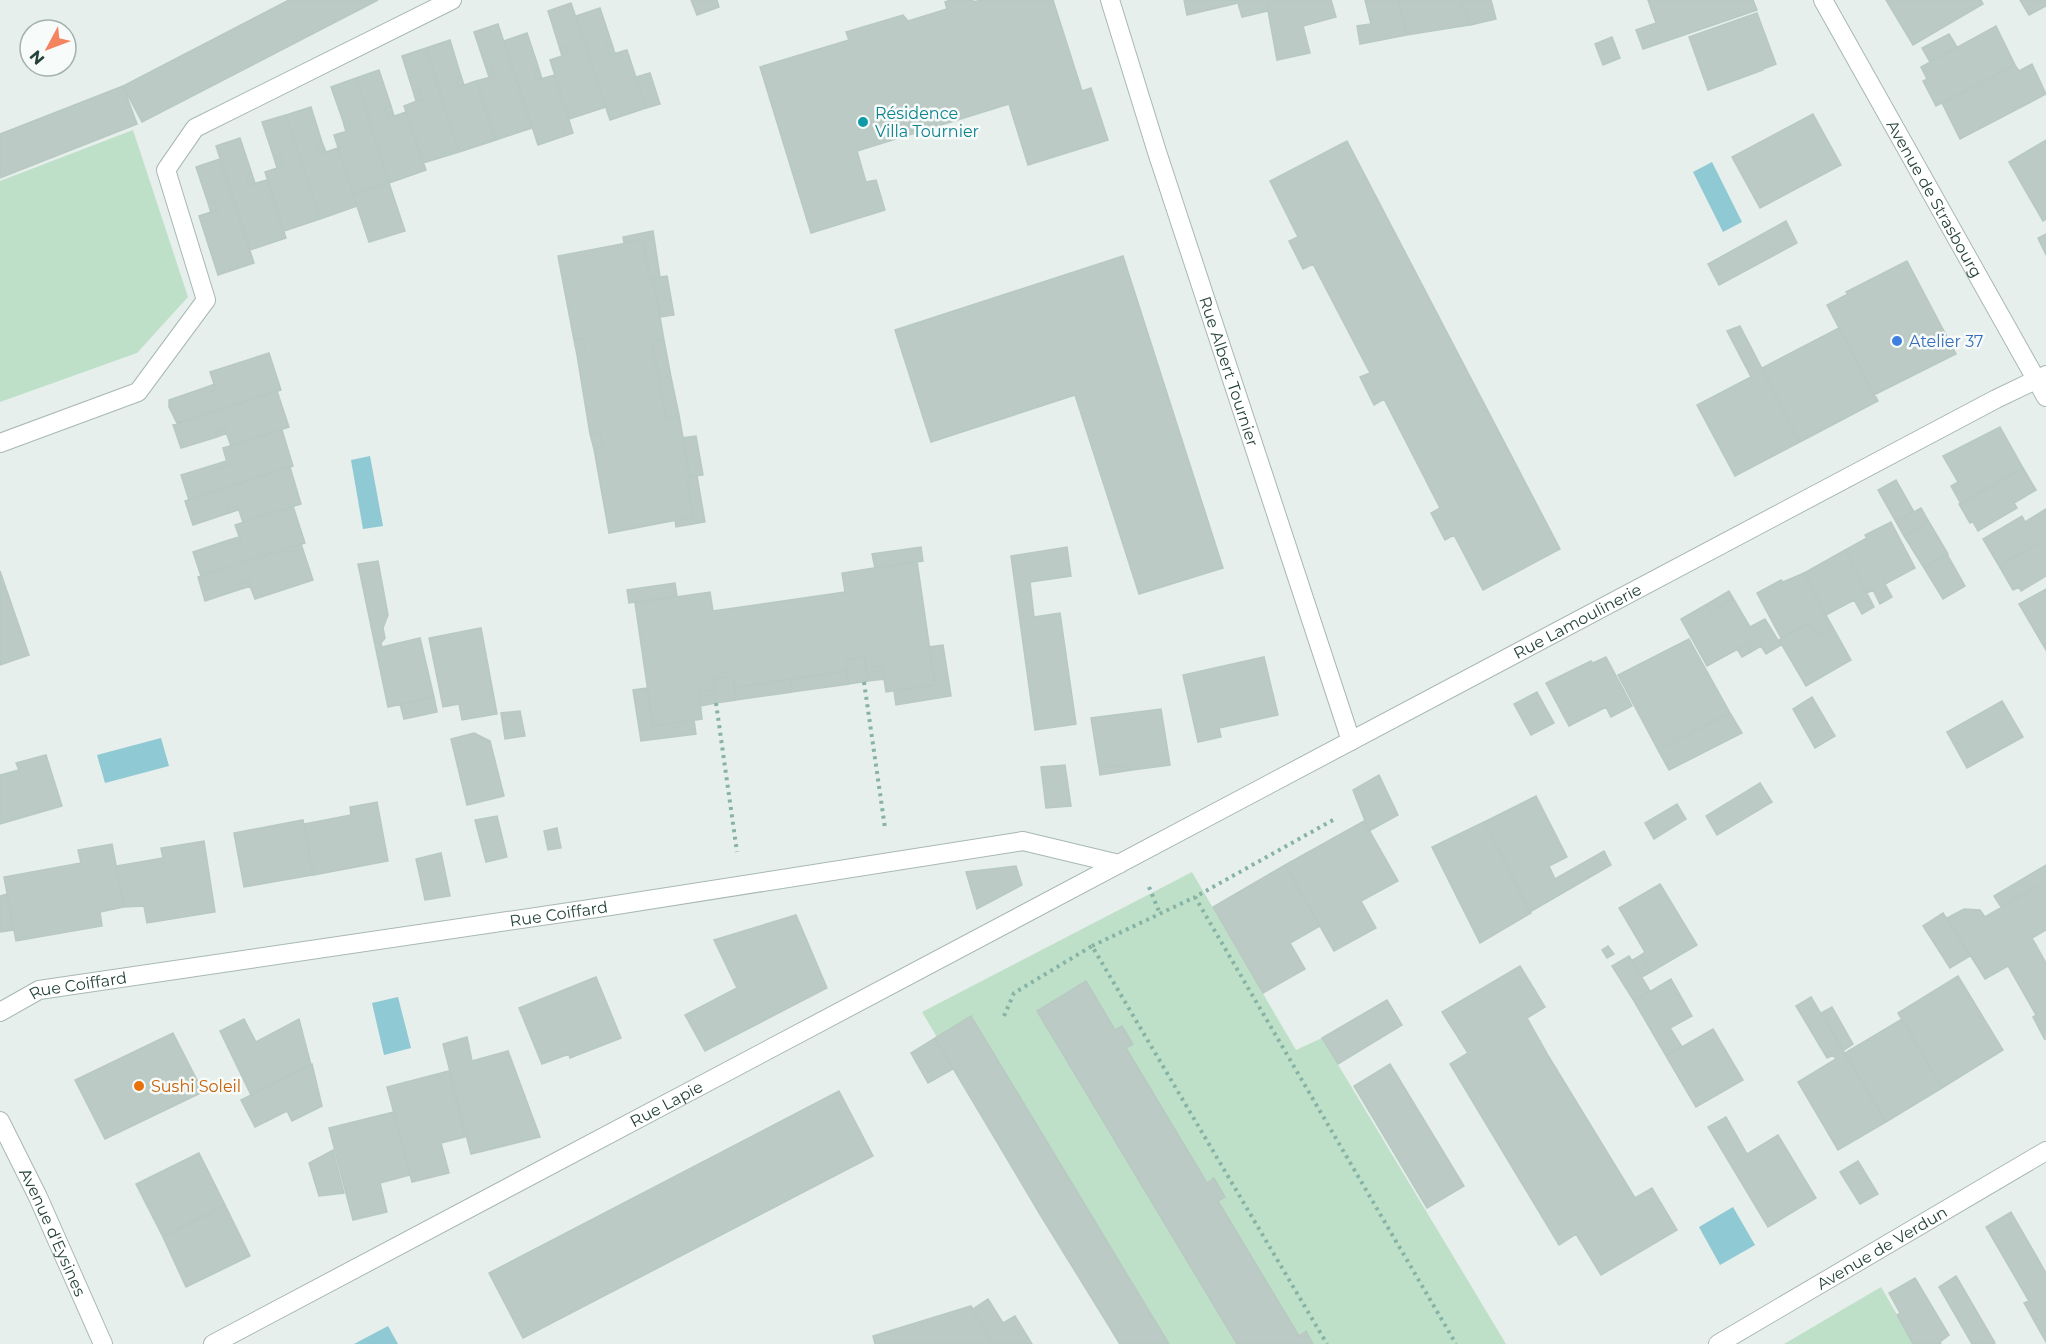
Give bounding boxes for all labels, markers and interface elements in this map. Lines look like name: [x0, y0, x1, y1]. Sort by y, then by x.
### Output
north arrow: [18, 18, 78, 78]
text: N: [26, 46, 48, 69]
place label: Résidence Villa Tournier: [875, 104, 979, 141]
marker: Résidence Villa Tournier: [856, 115, 870, 129]
street label: Avenue de Strasbourg: [1882, 117, 1986, 281]
street label: Rue Albert Tournier: [1195, 294, 1262, 449]
place label: Atelier 37: [1909, 332, 1983, 351]
marker: Atelier 37: [1890, 334, 1904, 348]
street label: Rue Lamoulinerie: [1510, 580, 1645, 663]
street label: Rue Coiffard: [508, 897, 609, 931]
street label: Rue Coiffard: [26, 968, 128, 1004]
place label: Sushi Soleil: [151, 1077, 241, 1096]
street label: Rue Lapie: [627, 1077, 706, 1131]
marker: Sushi Soleil: [132, 1079, 146, 1093]
street label: Avenue d'Eysines: [15, 1165, 90, 1299]
street label: Avenue de Verdun: [1813, 1202, 1951, 1294]

